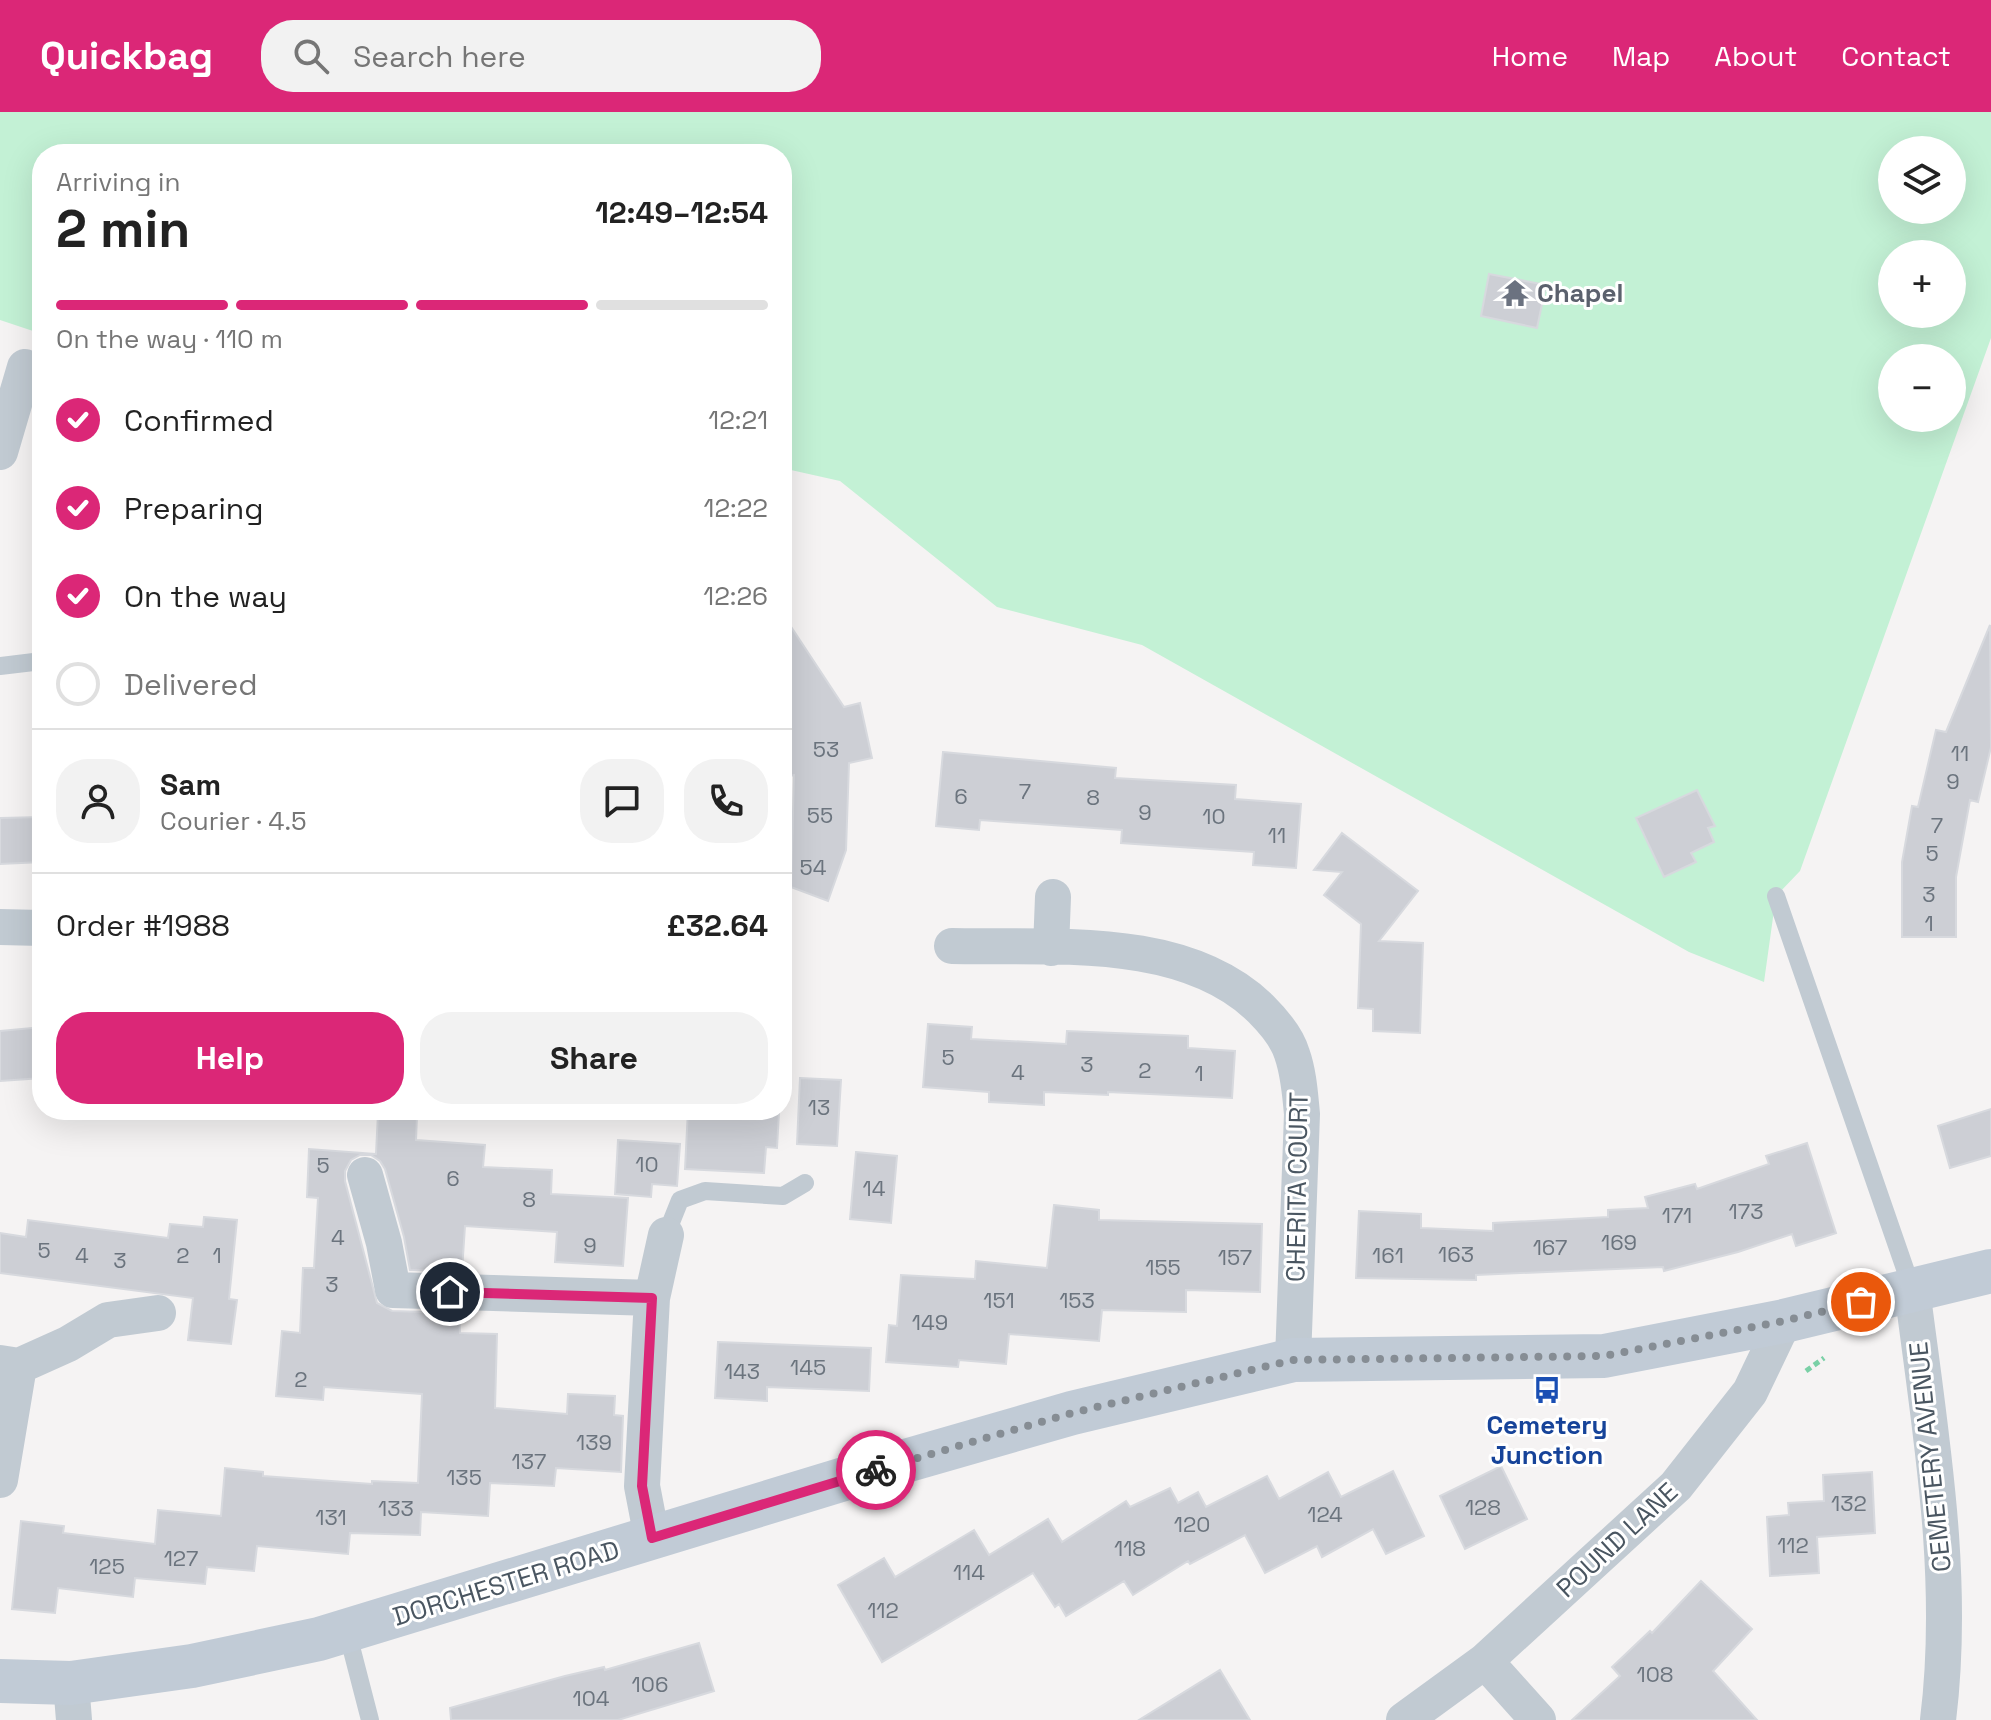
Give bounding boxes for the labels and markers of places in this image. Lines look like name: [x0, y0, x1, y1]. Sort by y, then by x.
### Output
place label: Chapel: [1537, 276, 1623, 310]
temple icon: Chapel: [1500, 278, 1530, 308]
pin: [416, 1258, 484, 1326]
pin: [1827, 1268, 1895, 1336]
bus stop icon: Cemetery Junction: [1532, 1375, 1562, 1405]
place label: Cemetery Junction: [1486, 1408, 1608, 1472]

